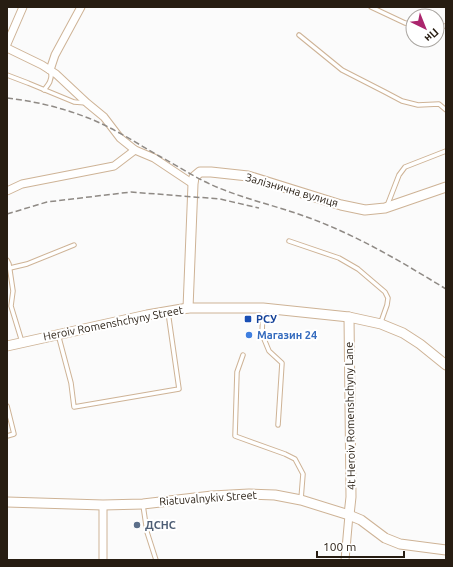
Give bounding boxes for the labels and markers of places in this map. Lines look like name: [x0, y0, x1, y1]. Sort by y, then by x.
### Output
place label: РСУ: [256, 313, 277, 325]
marker: РСУ: [243, 314, 253, 324]
place label: Магазин 24: [257, 329, 317, 341]
marker: Магазин 24: [244, 330, 254, 340]
place label: ДСНС: [145, 519, 176, 531]
marker: ДСНС: [132, 520, 142, 530]

